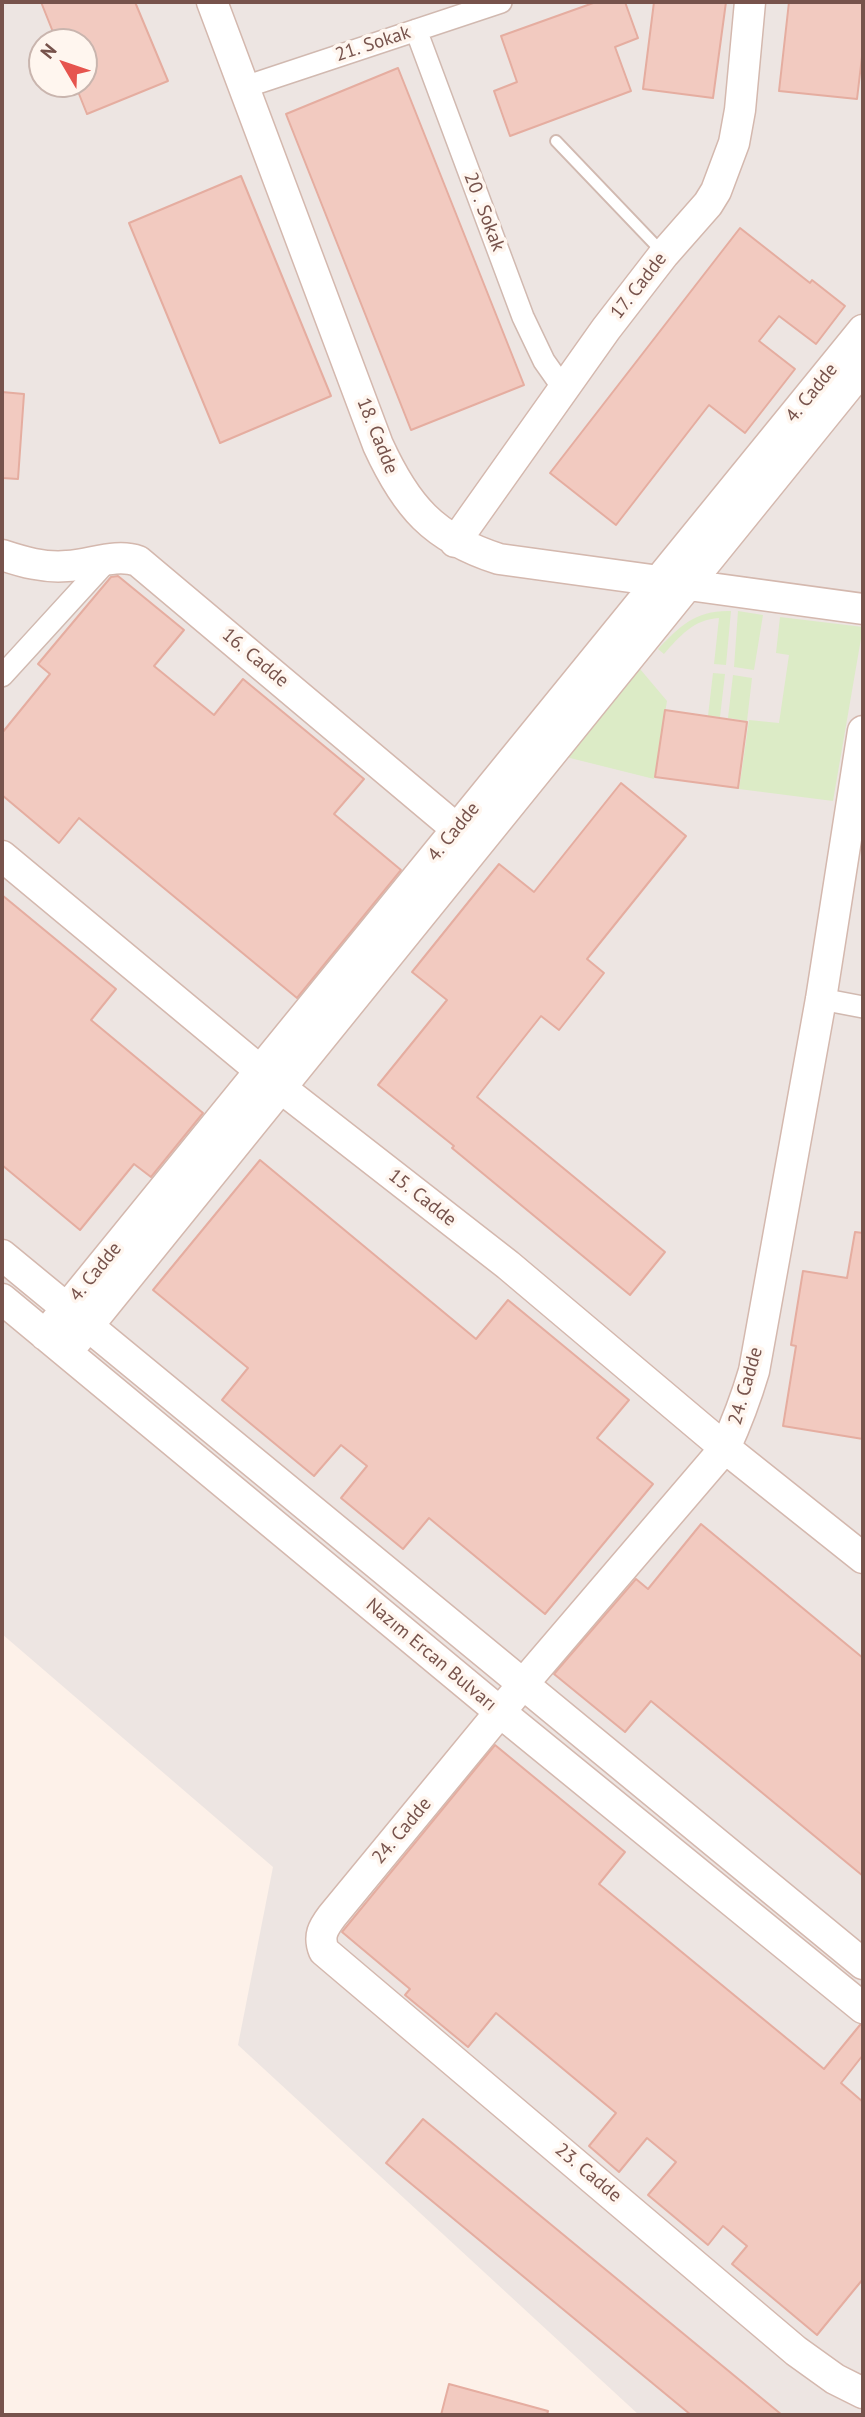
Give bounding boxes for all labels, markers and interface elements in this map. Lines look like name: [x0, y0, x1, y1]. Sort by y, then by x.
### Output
street label: 21. Sokak: [333, 21, 413, 67]
north arrow: [28, 28, 98, 98]
text: N: [35, 39, 61, 63]
street label: 20 . Sokak: [459, 169, 509, 255]
street label: 17. Cadde: [606, 248, 672, 324]
street label: 4. Cadde: [781, 359, 843, 427]
street label: 18. Cadde: [351, 395, 403, 477]
street label: 16. Cadde: [217, 624, 293, 692]
street label: 4. Cadde: [423, 798, 485, 866]
street label: 15. Cadde: [384, 1164, 460, 1232]
street label: 4. Cadde: [65, 1238, 127, 1306]
street label: 24. Cadde: [724, 1344, 768, 1428]
street label: Nazım Ercan Bulvarı: [361, 1594, 501, 1716]
street label: 24. Cadde: [368, 1793, 436, 1869]
street label: 23. Cadde: [550, 2139, 626, 2207]

